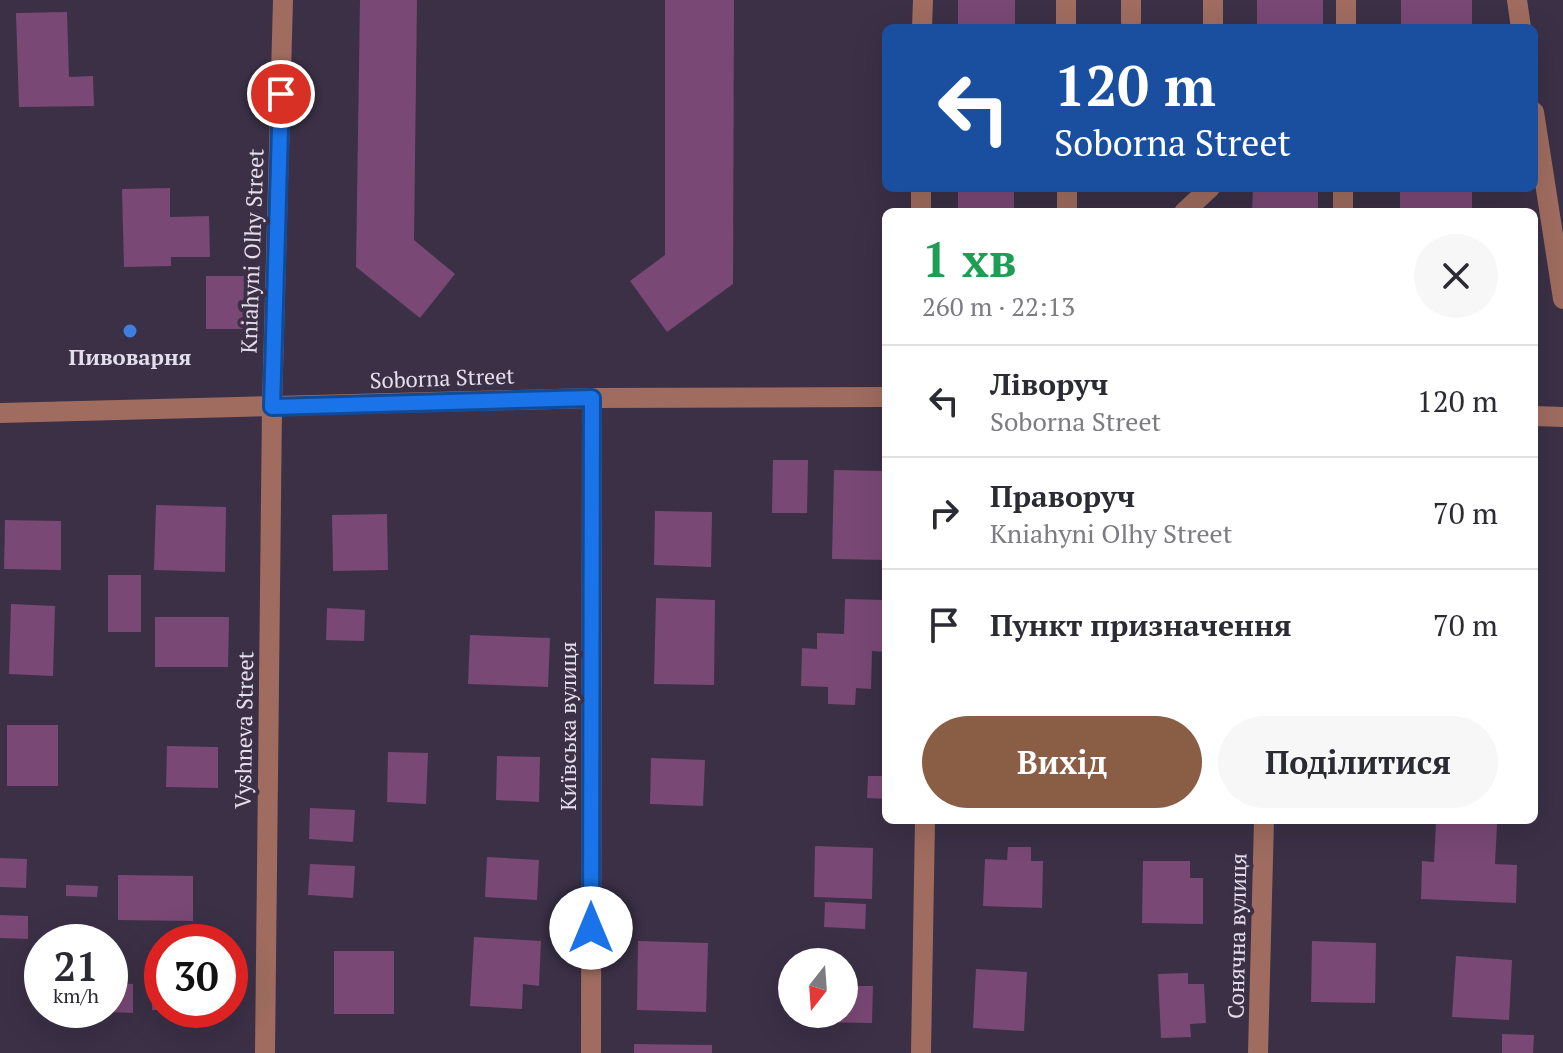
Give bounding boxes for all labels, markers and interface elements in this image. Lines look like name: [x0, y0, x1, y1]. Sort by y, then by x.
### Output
text: 120 m: [1054, 48, 1216, 122]
icon: left: [922, 56, 1026, 160]
pin: [247, 60, 315, 128]
icon: arrive: [259, 72, 303, 116]
text: Soborna Street: [1054, 119, 1291, 166]
street label: Kniahyni Olhy Street: [233, 148, 270, 354]
text: 1 хв: [922, 227, 1016, 291]
button: close: [1414, 234, 1498, 318]
text: 260 m · 22:13: [922, 289, 1075, 323]
marker: Пивоварня: [121, 322, 139, 340]
place label: Пивоварня: [69, 342, 192, 371]
street label: Soborna Street: [369, 360, 515, 395]
text: Ліворуч: [990, 364, 1108, 404]
icon: left: [922, 379, 966, 423]
text: 120 m: [1417, 381, 1498, 421]
text: Soborna Street: [990, 404, 1161, 438]
text: Праворуч: [990, 476, 1135, 516]
icon: right: [922, 491, 966, 535]
text: 70 m: [1433, 493, 1498, 533]
text: Kniahyni Olhy Street: [990, 516, 1232, 550]
icon: arrive: [922, 603, 966, 647]
text: Пункт призначення: [990, 605, 1291, 645]
text: 70 m: [1433, 605, 1498, 645]
street label: Київська вулиця: [553, 641, 582, 811]
street label: Vyshneva Street: [228, 651, 259, 809]
button: Вихід: [922, 716, 1202, 808]
button: Поділитися: [1218, 716, 1498, 808]
street label: Сонячна вулиця: [1221, 853, 1252, 1019]
position arrow: [549, 886, 633, 970]
speed limit sign: 30: [144, 924, 248, 1028]
text: 21: [53, 939, 99, 992]
north arrow: [778, 948, 858, 1028]
map controls: [778, 948, 858, 1028]
text: km/h: [53, 982, 99, 1009]

